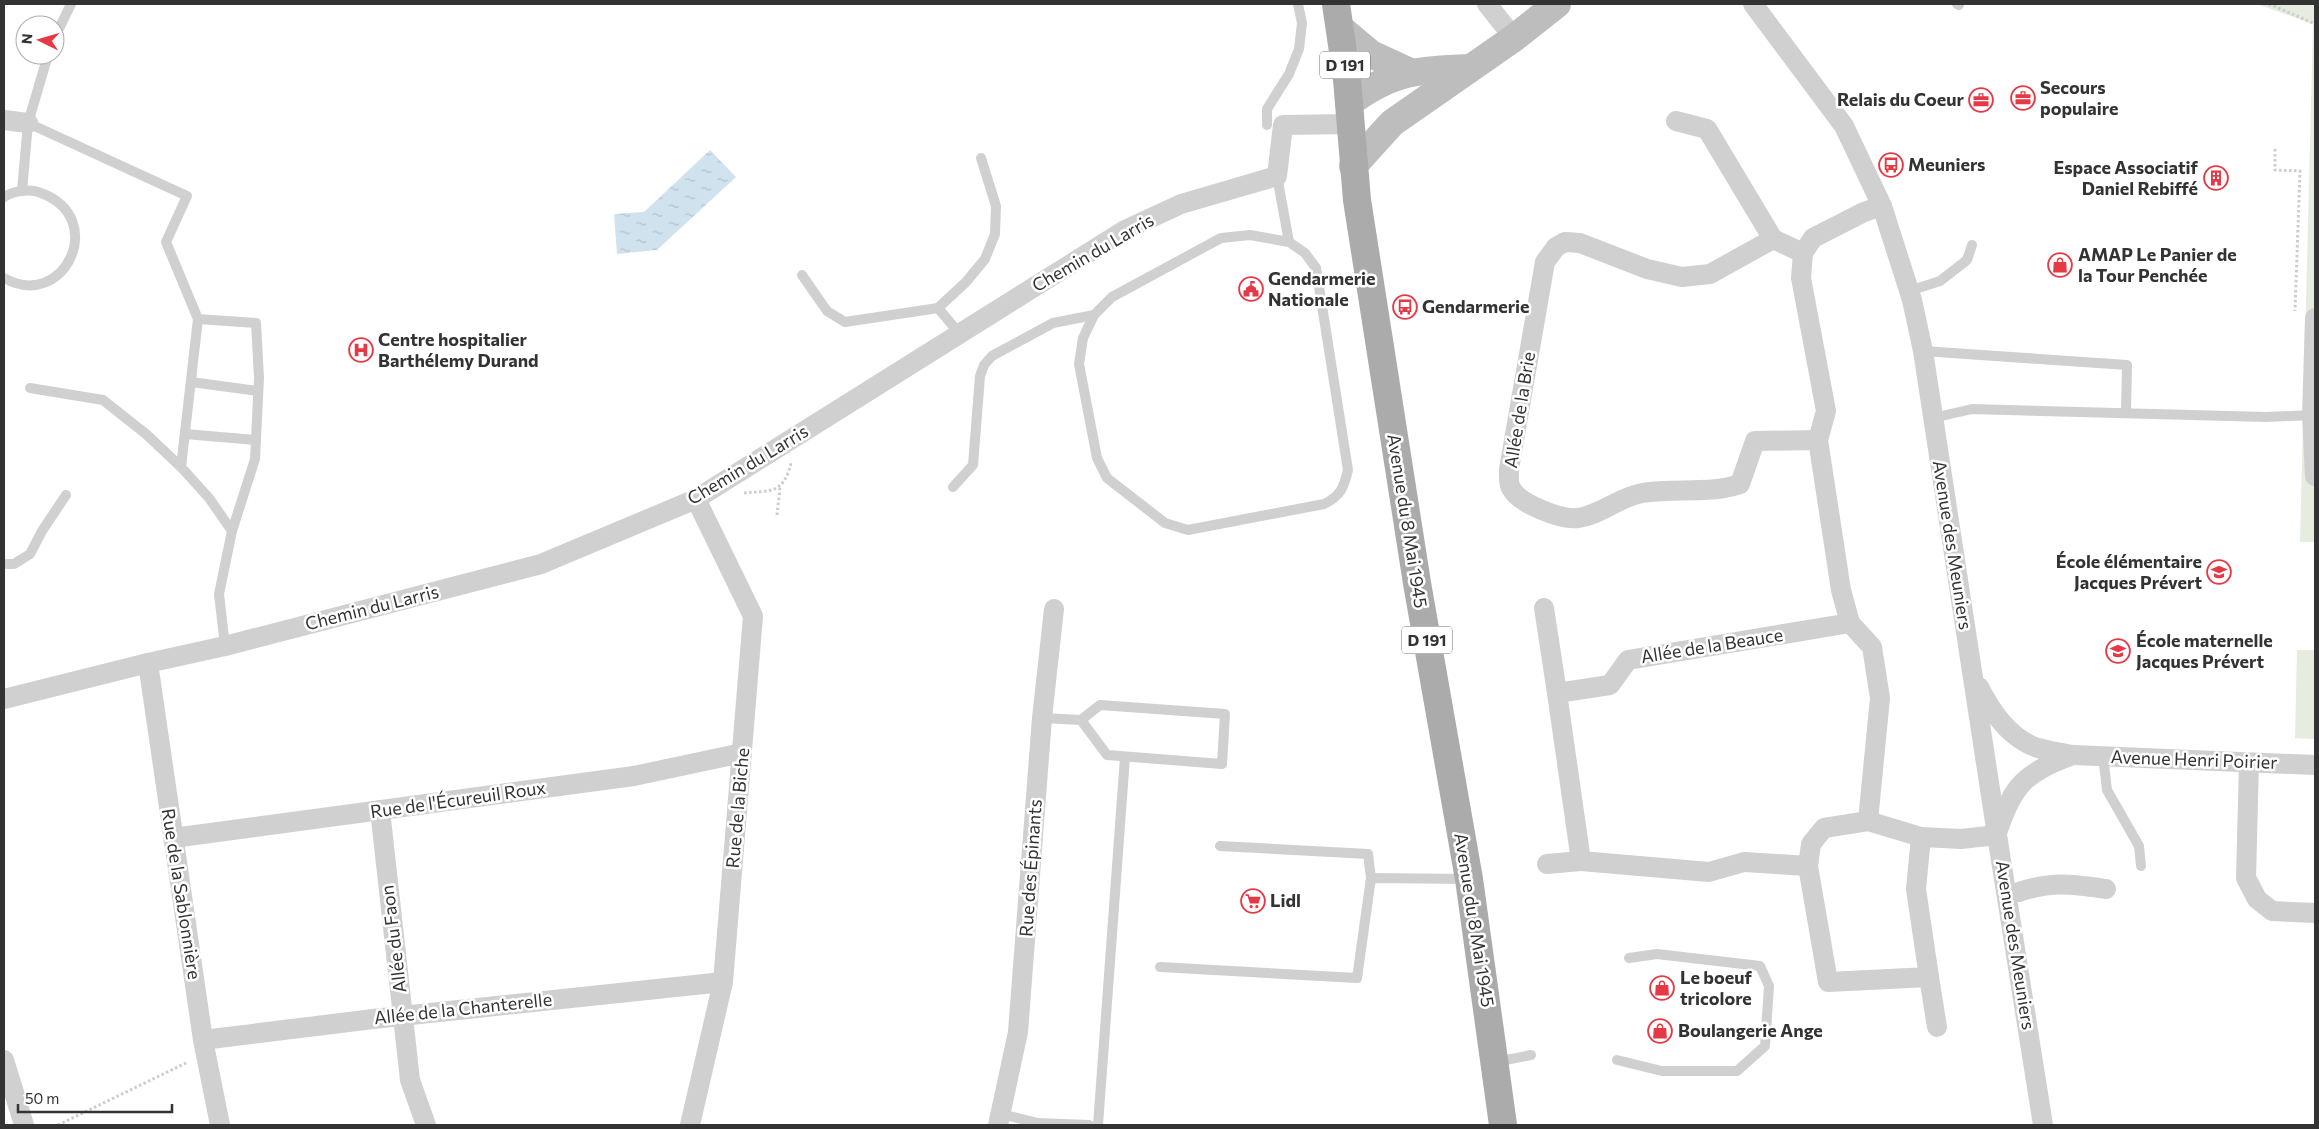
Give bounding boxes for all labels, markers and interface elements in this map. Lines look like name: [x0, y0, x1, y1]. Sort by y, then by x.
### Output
north arrow: [15, 15, 65, 65]
text: N: [18, 33, 35, 45]
road number: D 191: [1320, 52, 1370, 78]
place label: Secours populaire: [2040, 76, 2118, 119]
office icon: Secours populaire: [2010, 85, 2036, 111]
office icon: Relais du Coeur: [1968, 87, 1994, 113]
place label: Relais du Coeur: [1837, 88, 1965, 110]
bus stop icon: Meuniers: [1878, 152, 1904, 178]
place label: Meuniers: [1908, 153, 1985, 175]
place label: Espace Associatif Daniel Rebiffé: [2054, 156, 2199, 199]
building icon: Espace Associatif Daniel Rebiffé: [2203, 165, 2229, 191]
street label: Chemin du Larris: [1028, 208, 1157, 296]
place label: AMAP Le Panier de la Tour Penchée: [2078, 243, 2237, 286]
shop icon: AMAP Le Panier de la Tour Penchée: [2047, 252, 2073, 278]
place label: Gendarmerie Nationale: [1268, 267, 1376, 310]
public building icon: Gendarmerie Nationale: [1238, 276, 1264, 302]
bus stop icon: Gendarmerie: [1392, 294, 1418, 320]
place label: Gendarmerie: [1422, 295, 1530, 317]
place label: Centre hospitalier Barthélemy Durand: [378, 328, 539, 371]
hospital icon: Centre hospitalier Barthélemy Durand: [348, 337, 374, 363]
street label: Allée de la Brie: [1499, 350, 1539, 470]
street label: Chemin du Larris: [683, 419, 812, 509]
street label: Avenue du 8 Mai 1945: [1383, 432, 1433, 609]
street label: Avenue des Meuniers: [1929, 459, 1977, 631]
place label: École élémentaire Jacques Prévert: [2056, 550, 2202, 593]
school or university icon: École élémentaire Jacques Prévert: [2206, 559, 2232, 585]
street label: Chemin du Larris: [303, 580, 441, 634]
street label: Allée de la Beauce: [1639, 623, 1785, 667]
road number: D 191: [1402, 626, 1452, 654]
place label: École maternelle Jacques Prévert: [2136, 629, 2273, 672]
school or university icon: École maternelle Jacques Prévert: [2105, 638, 2131, 664]
street label: Avenue Henri Poirier: [2110, 745, 2278, 773]
street label: Rue de la Biche: [721, 747, 753, 869]
street label: Rue de l'Écureuil Roux: [369, 776, 547, 822]
street label: Rue des Épinants: [1014, 798, 1046, 938]
street label: Rue de la Sablonnière: [158, 807, 206, 981]
street label: Avenue du 8 Mai 1945: [1450, 831, 1500, 1008]
street label: Avenue des Meuniers: [1992, 859, 2040, 1031]
street label: Allée du Faon: [375, 884, 411, 994]
supermarket icon: Lidl: [1240, 888, 1266, 914]
place label: Lidl: [1270, 889, 1301, 911]
place label: Le boeuf tricolore: [1680, 966, 1753, 1009]
shop icon: Le boeuf tricolore: [1649, 975, 1675, 1001]
street label: Allée de la Chanterelle: [373, 988, 553, 1028]
shop icon: Boulangerie Ange: [1647, 1018, 1673, 1044]
place label: Boulangerie Ange: [1678, 1019, 1823, 1041]
scale bar: [18, 1082, 171, 1114]
text: 50 m: [25, 1089, 59, 1107]

